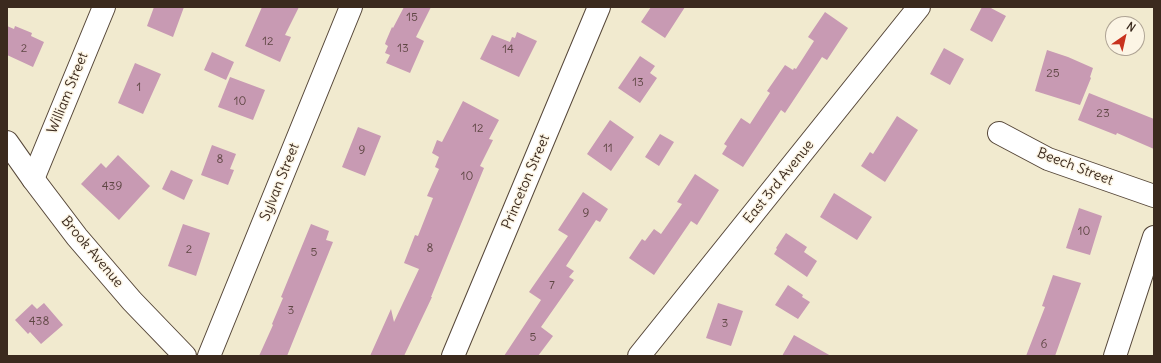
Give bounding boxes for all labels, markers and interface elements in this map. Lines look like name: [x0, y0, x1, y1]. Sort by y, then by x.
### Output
house number: 15: [406, 11, 418, 25]
north arrow: [1105, 16, 1145, 56]
text: N: [1124, 19, 1138, 35]
house number: 12: [262, 35, 274, 49]
house number: 2: [21, 42, 27, 56]
house number: 13: [397, 42, 409, 56]
house number: 14: [502, 43, 514, 57]
street label: William Street: [44, 50, 92, 136]
house number: 25: [1046, 67, 1060, 81]
house number: 13: [632, 76, 644, 90]
house number: 1: [137, 81, 141, 95]
house number: 10: [234, 95, 246, 109]
house number: 23: [1096, 107, 1110, 121]
house number: 12: [472, 122, 484, 136]
street label: Princeton Street: [499, 132, 553, 232]
street label: East 3rd Avenue: [740, 137, 818, 227]
street label: Sylvan Street: [257, 141, 303, 223]
house number: 11: [603, 142, 613, 156]
house number: 9: [359, 144, 365, 158]
street label: Beech Street: [1035, 145, 1115, 189]
house number: 8: [217, 153, 223, 167]
house number: 10: [461, 170, 473, 184]
house number: 439: [102, 180, 122, 194]
house number: 9: [583, 207, 589, 221]
street label: Brook Avenue: [57, 213, 127, 291]
house number: 10: [1078, 225, 1090, 239]
house number: 8: [427, 242, 433, 256]
house number: 2: [186, 243, 192, 257]
house number: 5: [311, 246, 317, 260]
house number: 7: [549, 279, 555, 293]
house number: 3: [288, 304, 294, 318]
house number: 438: [29, 315, 49, 329]
house number: 3: [722, 317, 728, 331]
house number: 5: [530, 331, 536, 345]
house number: 6: [1041, 338, 1047, 352]

